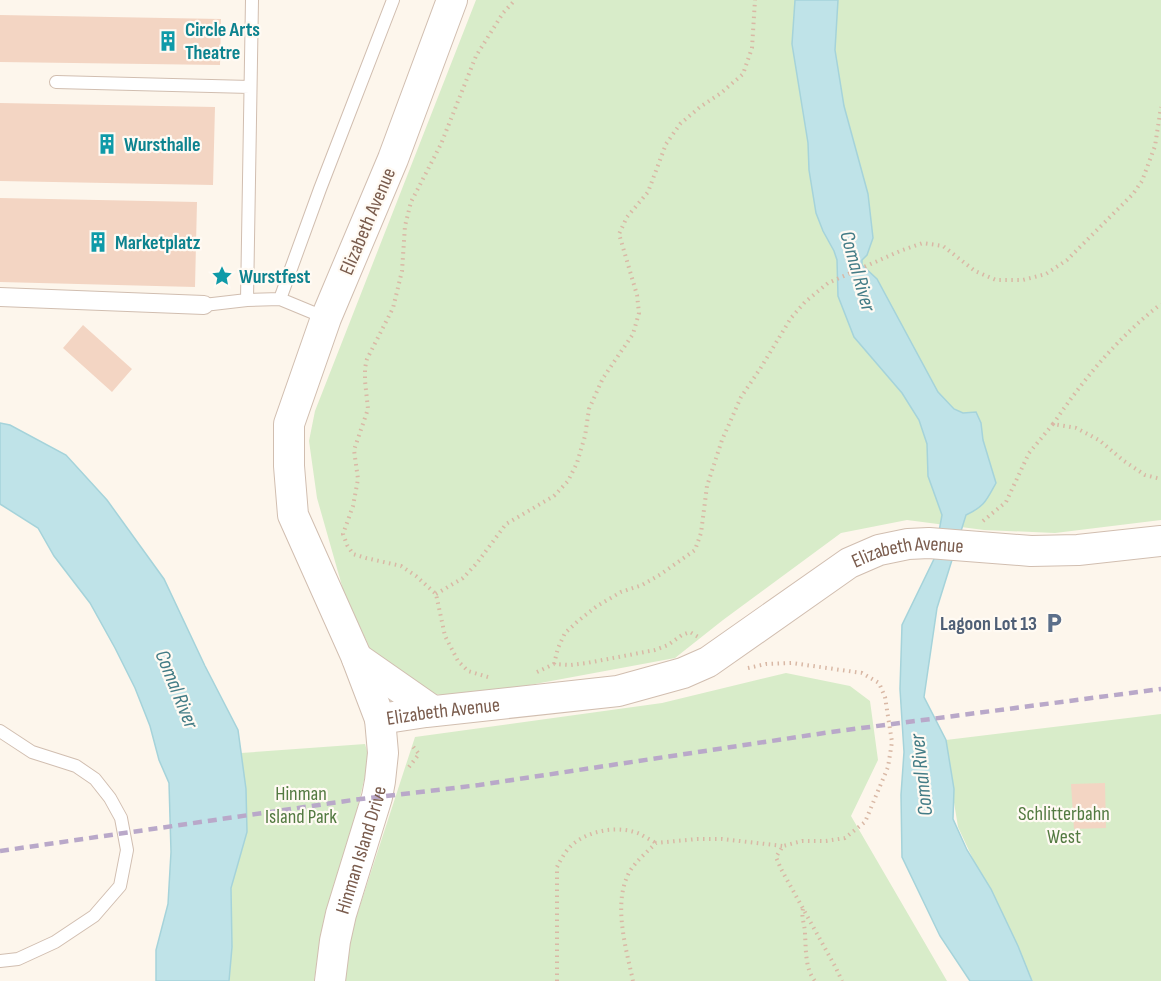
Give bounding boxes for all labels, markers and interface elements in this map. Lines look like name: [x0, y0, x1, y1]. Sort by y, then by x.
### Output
place label: Circle Arts Theatre: [185, 18, 260, 65]
building icon: Circle Arts Theatre: [156, 29, 180, 53]
building icon: Wursthalle: [95, 132, 119, 156]
place label: Wursthalle: [124, 133, 200, 157]
street label: Elizabeth Avenue: [335, 164, 401, 279]
water label: Comal River: [834, 228, 881, 315]
building icon: Marketplatz: [86, 230, 110, 254]
place label: Marketplatz: [115, 231, 201, 255]
place icon: Wurstfest: [210, 264, 234, 288]
place label: Wurstfest: [239, 265, 311, 289]
street label: Elizabeth Avenue: [848, 532, 964, 573]
parking icon: Lagoon Lot 13: [1042, 611, 1066, 635]
place label: Lagoon Lot 13: [940, 612, 1037, 636]
water label: Comal River: [150, 646, 204, 733]
street label: Elizabeth Avenue: [385, 693, 501, 731]
water label: Comal River: [905, 732, 938, 817]
park label: Hinman Island Park: [265, 782, 337, 829]
street label: Hinman Island Drive: [331, 784, 392, 917]
park label: Schlitterbahn West: [1018, 802, 1110, 849]

